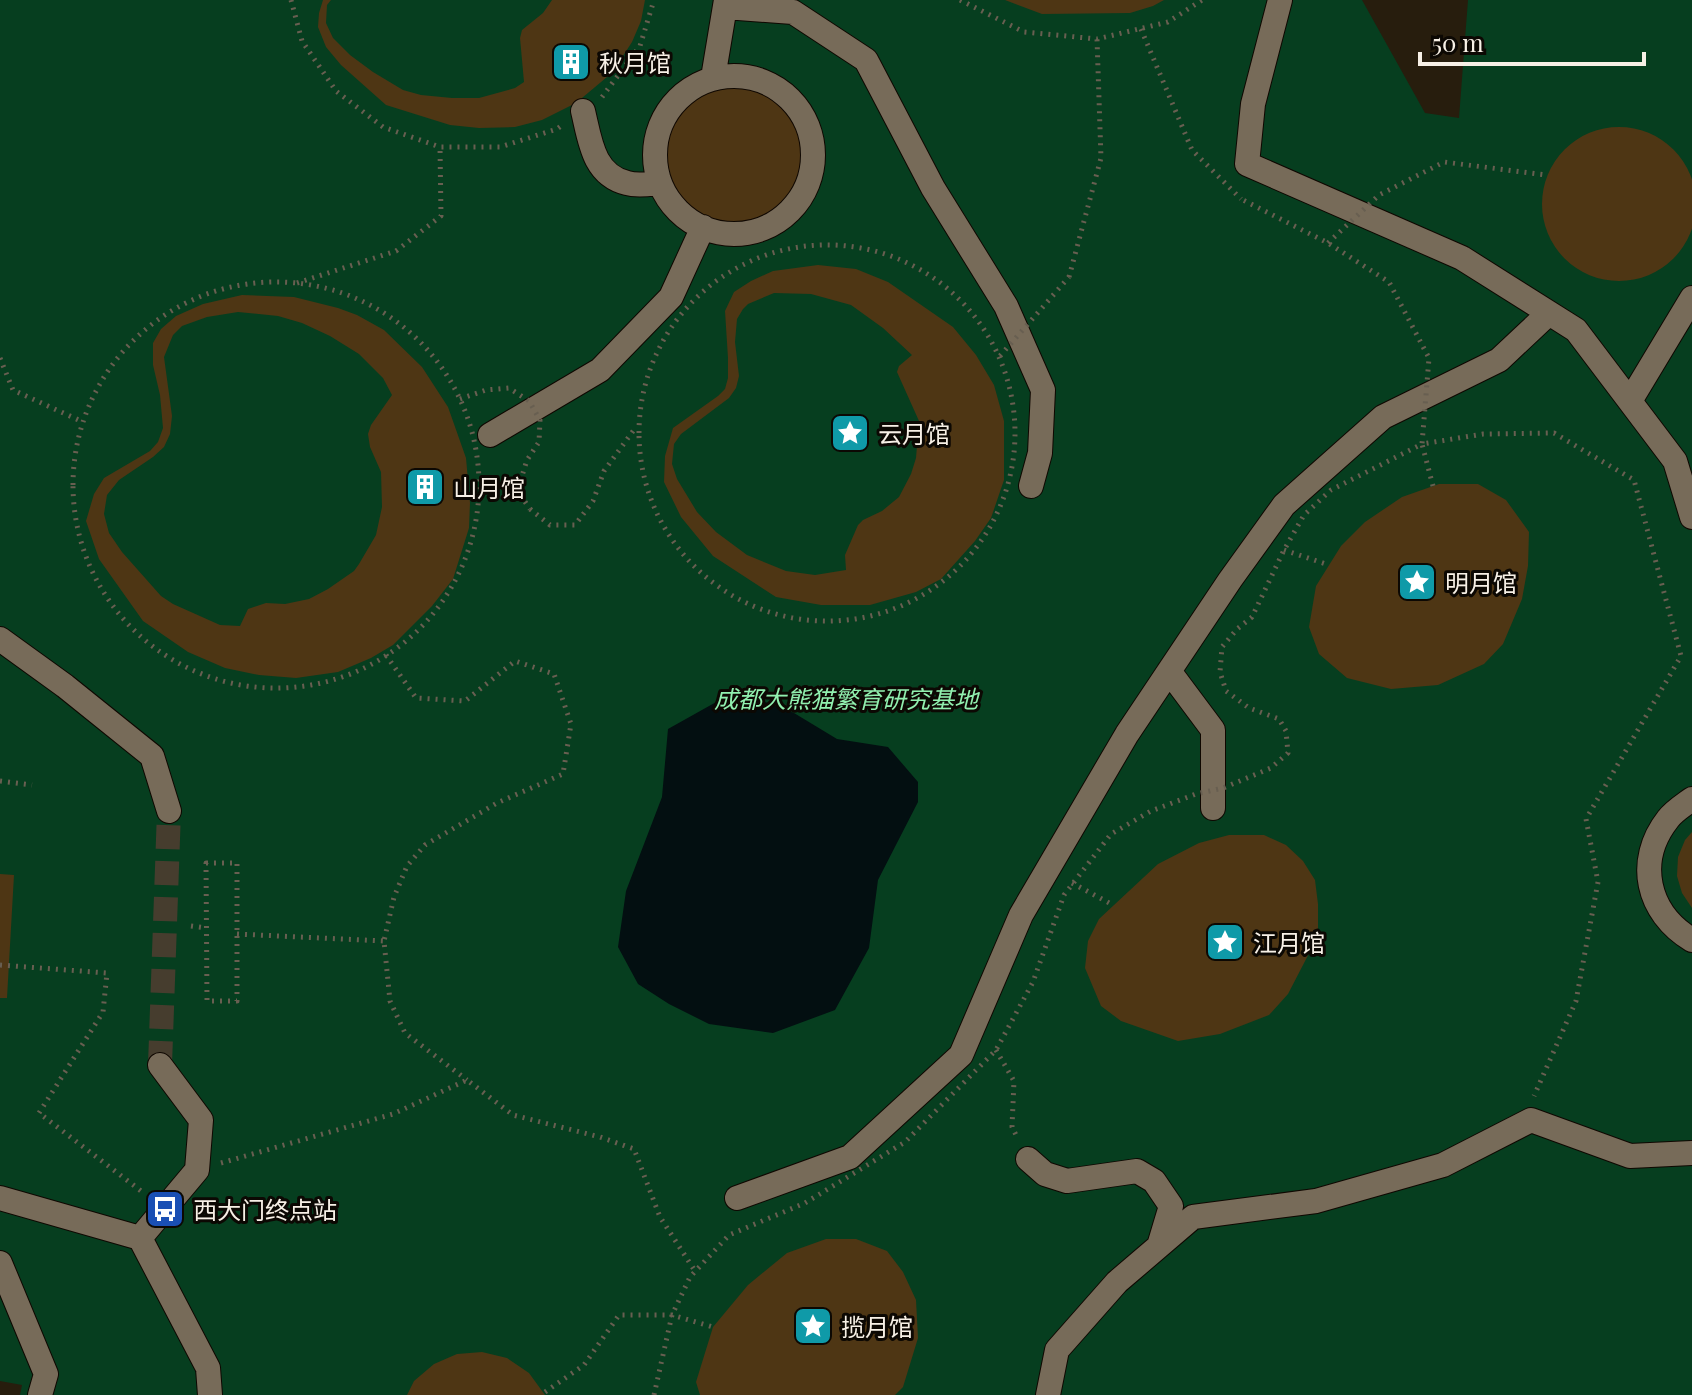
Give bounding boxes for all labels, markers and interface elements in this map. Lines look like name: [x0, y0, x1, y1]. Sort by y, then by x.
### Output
scale bar: [1420, 16, 1644, 66]
text: 50 m: [1432, 26, 1484, 58]
building icon: 秋月馆: [550, 41, 592, 83]
place label: 秋月馆: [599, 46, 671, 78]
place icon: 云月馆: [829, 412, 871, 454]
place label: 云月馆: [878, 417, 950, 449]
building icon: 山月馆: [404, 466, 446, 508]
place label: 山月馆: [453, 471, 525, 503]
place icon: 明月馆: [1396, 561, 1438, 603]
place label: 明月馆: [1445, 566, 1517, 598]
park label: 成都大熊猫繁育研究基地: [714, 682, 981, 714]
place icon: 江月馆: [1204, 921, 1246, 963]
place label: 江月馆: [1253, 926, 1325, 958]
bus stop icon: 西大门终点站: [144, 1188, 186, 1230]
place label: 西大门终点站: [193, 1193, 337, 1225]
place icon: 揽月馆: [792, 1305, 834, 1347]
place label: 揽月馆: [841, 1310, 913, 1342]

